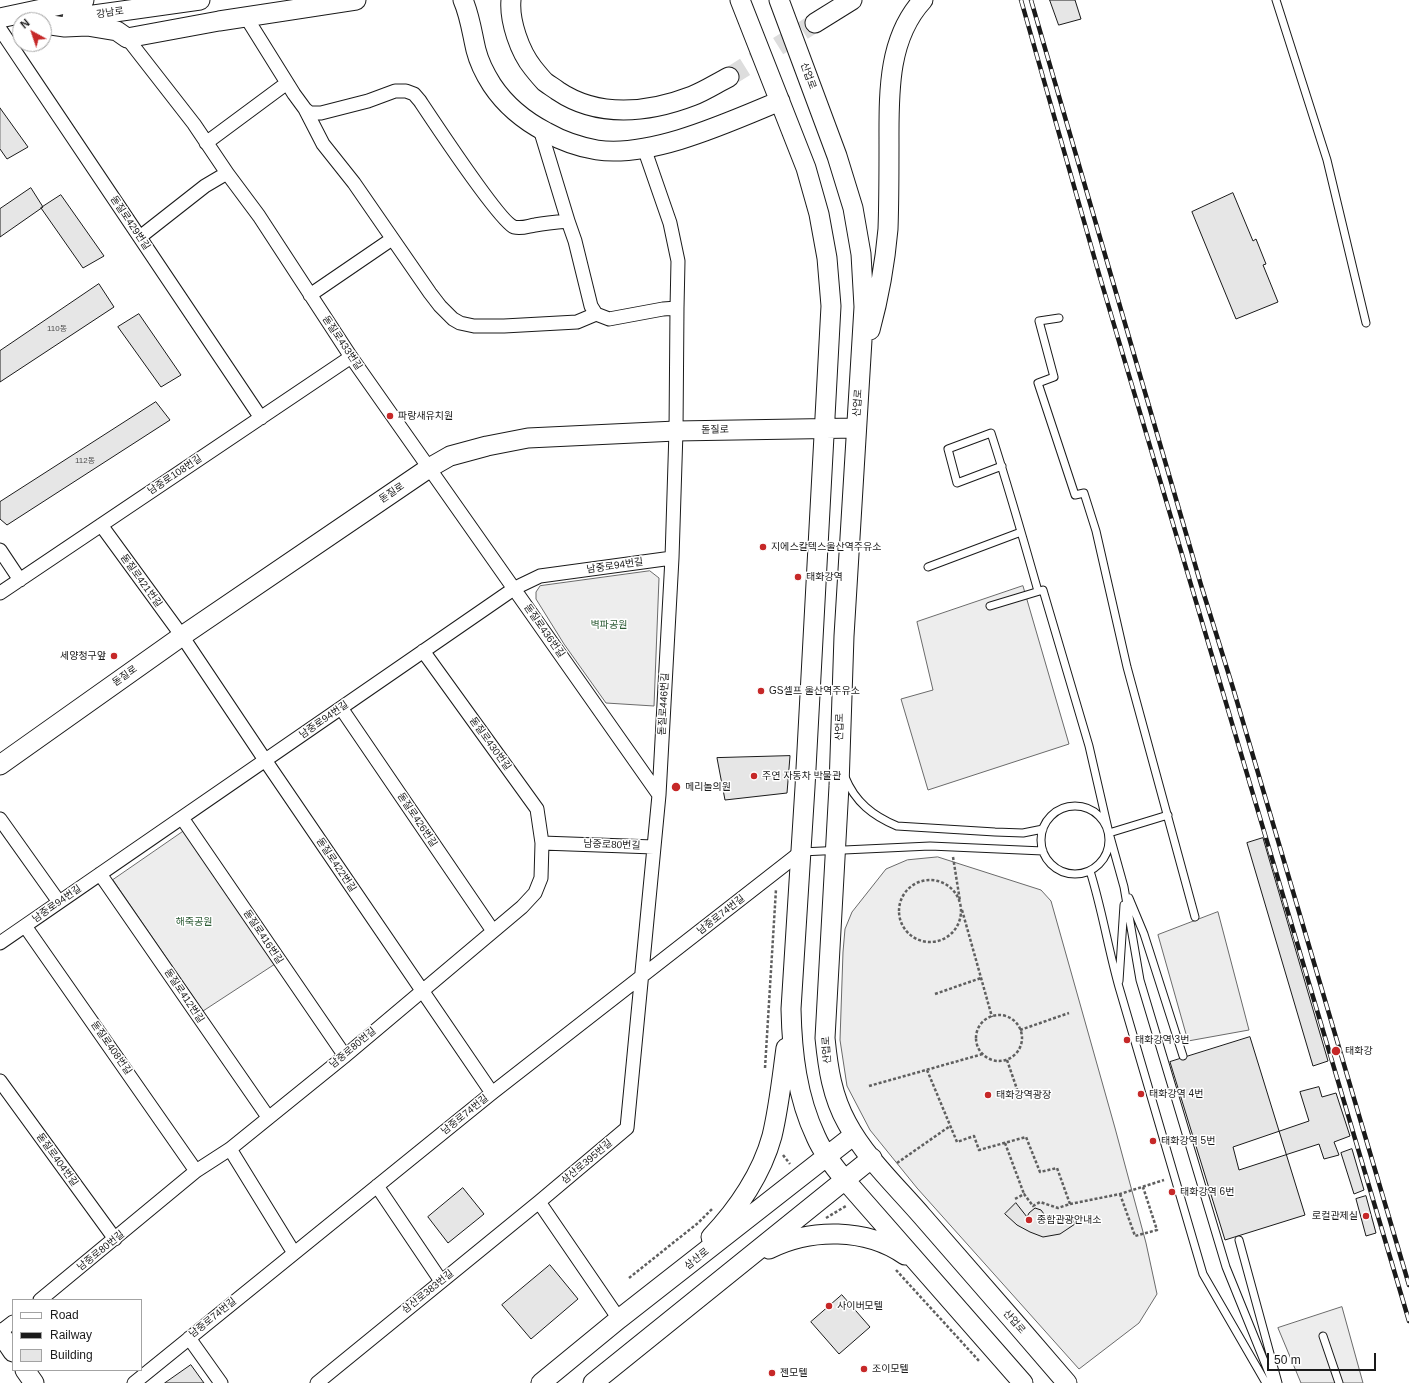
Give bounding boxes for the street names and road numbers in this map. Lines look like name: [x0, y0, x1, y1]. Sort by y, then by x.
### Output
street label: 강남로: [95, 5, 125, 21]
street label: 산업로: [798, 61, 818, 91]
street label: 돋질로429번길: [107, 194, 153, 252]
street label: 돋질로433번길: [319, 314, 365, 372]
street label: 산업로: [851, 389, 865, 417]
street label: 돋질로: [701, 424, 729, 436]
street label: 남중로108번길: [146, 452, 204, 498]
street label: 돋질로: [377, 480, 407, 506]
street label: 돋질로421번길: [118, 552, 164, 610]
street label: 남중로94번길: [586, 556, 644, 576]
street label: 돋질로436번길: [521, 602, 567, 660]
street label: 돋질로: [110, 663, 140, 689]
street label: 돋질로446번길: [656, 672, 672, 736]
street label: 남중로94번길: [297, 699, 351, 741]
street label: 산업로: [834, 713, 846, 741]
street label: 돋질로430번길: [467, 715, 513, 773]
street label: 돋질로426번길: [394, 791, 440, 849]
street label: 돋질로422번길: [313, 836, 359, 894]
street label: 남중로80번길: [583, 838, 641, 852]
street label: 남중로94번길: [30, 883, 84, 925]
street label: 남중로74번길: [695, 893, 747, 937]
street label: 돋질로416번길: [240, 908, 286, 966]
street label: 돋질로412번길: [161, 967, 207, 1025]
street label: 돋질로408번길: [88, 1019, 134, 1077]
street label: 남중로80번길: [327, 1025, 379, 1071]
street label: 산업로: [820, 1036, 834, 1064]
street label: 남중로74번길: [439, 1092, 491, 1138]
street label: 돋질로404번길: [34, 1131, 80, 1189]
street label: 삼산로395번길: [559, 1137, 615, 1187]
street label: 남중로80번길: [75, 1228, 127, 1274]
street label: 삼산로: [682, 1246, 712, 1272]
street label: 삼산로383번길: [400, 1268, 456, 1316]
street label: 남중로74번길: [187, 1295, 239, 1341]
street label: 산업로: [1000, 1308, 1028, 1336]

